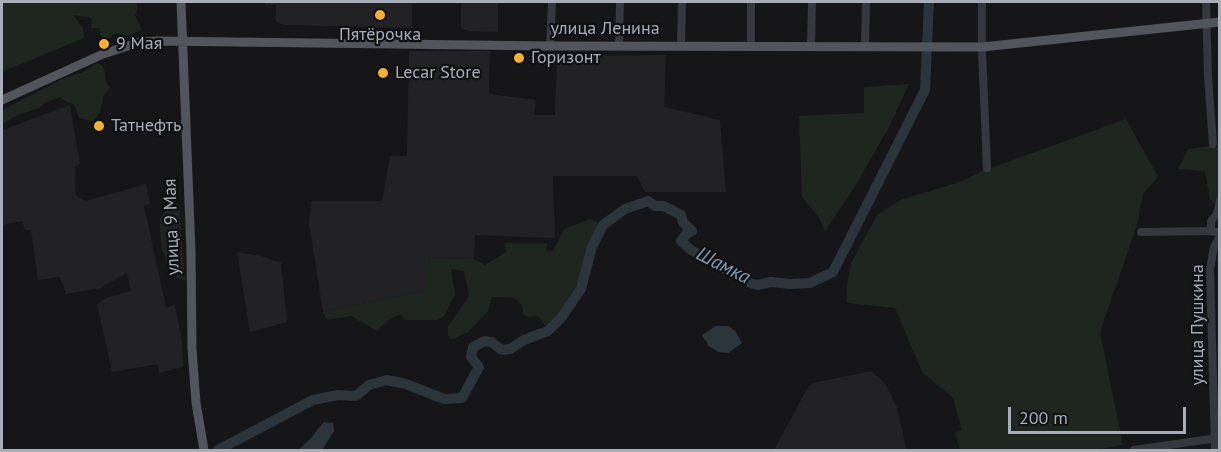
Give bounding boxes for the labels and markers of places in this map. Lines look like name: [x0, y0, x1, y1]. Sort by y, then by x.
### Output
marker: Пятёрочка: [373, 8, 387, 22]
place label: Пятёрочка: [339, 24, 421, 46]
place label: 9 Мая: [116, 33, 162, 55]
marker: 9 Мая: [97, 37, 111, 51]
place label: Горизонт: [531, 47, 601, 69]
marker: Горизонт: [512, 51, 526, 65]
place label: Lecar Store: [395, 62, 481, 84]
marker: Lecar Store: [376, 66, 390, 80]
place label: Татнефть: [111, 115, 181, 137]
marker: Татнефть: [92, 119, 106, 133]

